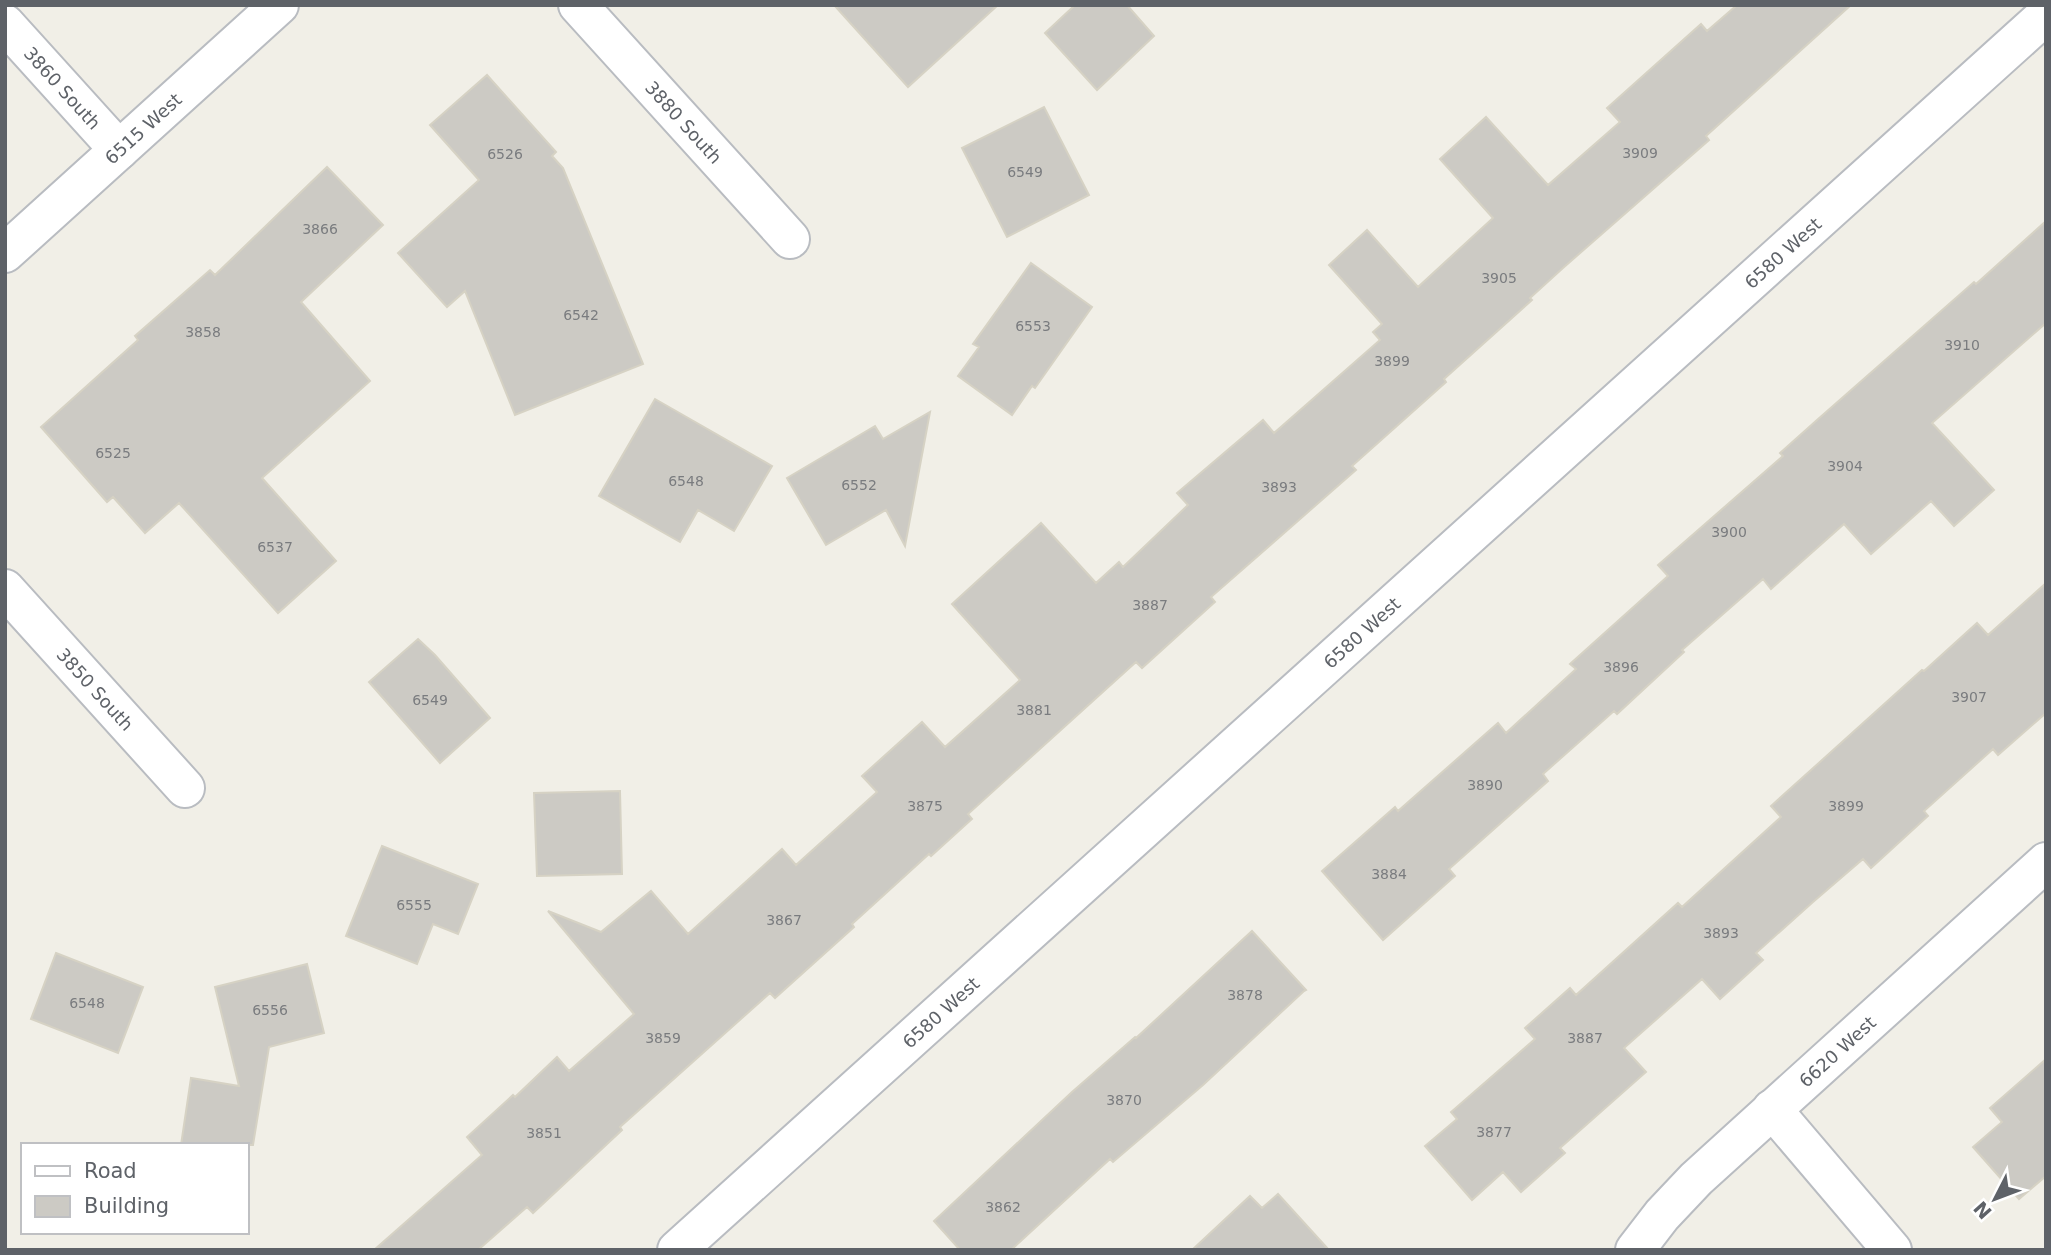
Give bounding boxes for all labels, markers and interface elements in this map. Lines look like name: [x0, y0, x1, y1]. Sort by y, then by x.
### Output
street label: 3860 South: [20, 42, 105, 133]
street label: 3880 South: [641, 77, 727, 168]
street label: 6515 West: [100, 88, 185, 168]
house number: 3909: [1622, 145, 1658, 161]
house number: 6526: [487, 146, 523, 162]
house number: 6549: [1007, 164, 1043, 180]
street label: 6580 West: [1740, 213, 1825, 293]
house number: 3866: [302, 221, 338, 237]
house number: 3905: [1481, 270, 1517, 286]
house number: 6542: [563, 307, 599, 323]
house number: 6553: [1015, 318, 1051, 334]
house number: 3858: [185, 324, 221, 340]
house number: 3910: [1944, 337, 1980, 353]
house number: 3899: [1374, 353, 1410, 369]
house number: 6525: [95, 445, 131, 461]
house number: 3904: [1827, 458, 1863, 474]
house number: 6548: [668, 473, 704, 489]
house number: 6552: [841, 477, 877, 493]
house number: 3893: [1261, 479, 1297, 495]
house number: 3900: [1711, 524, 1747, 540]
house number: 6537: [257, 539, 293, 555]
street label: 6580 West: [1319, 593, 1404, 672]
house number: 3887: [1132, 597, 1168, 613]
street label: 3850 South: [53, 644, 138, 735]
house number: 3896: [1603, 659, 1639, 675]
house number: 3907: [1951, 689, 1987, 705]
house number: 6549: [412, 692, 448, 708]
house number: 3881: [1016, 702, 1052, 718]
house number: 3890: [1467, 777, 1503, 793]
house number: 3875: [907, 798, 943, 814]
house number: 3899: [1828, 798, 1864, 814]
house number: 3884: [1371, 866, 1407, 882]
house number: 6555: [396, 897, 432, 913]
house number: 3867: [766, 912, 802, 928]
house number: 3893: [1703, 925, 1739, 941]
street label: 6580 West: [898, 972, 983, 1052]
house number: 3878: [1227, 987, 1263, 1003]
house number: 6548: [69, 995, 105, 1011]
house number: 6556: [252, 1002, 288, 1018]
street label: 6620 West: [1794, 1011, 1880, 1091]
house number: 3859: [645, 1030, 681, 1046]
house number: 3887: [1567, 1030, 1603, 1046]
house number: 3870: [1106, 1092, 1142, 1108]
house number: 3877: [1476, 1124, 1512, 1140]
house number: 3851: [526, 1125, 562, 1141]
legend: [21, 1143, 248, 1234]
text: Road: [84, 1159, 137, 1183]
north arrow: [1960, 1164, 2030, 1234]
text: Building: [84, 1194, 169, 1218]
text: N: [1969, 1197, 1996, 1224]
house number: 3862: [985, 1199, 1021, 1215]

